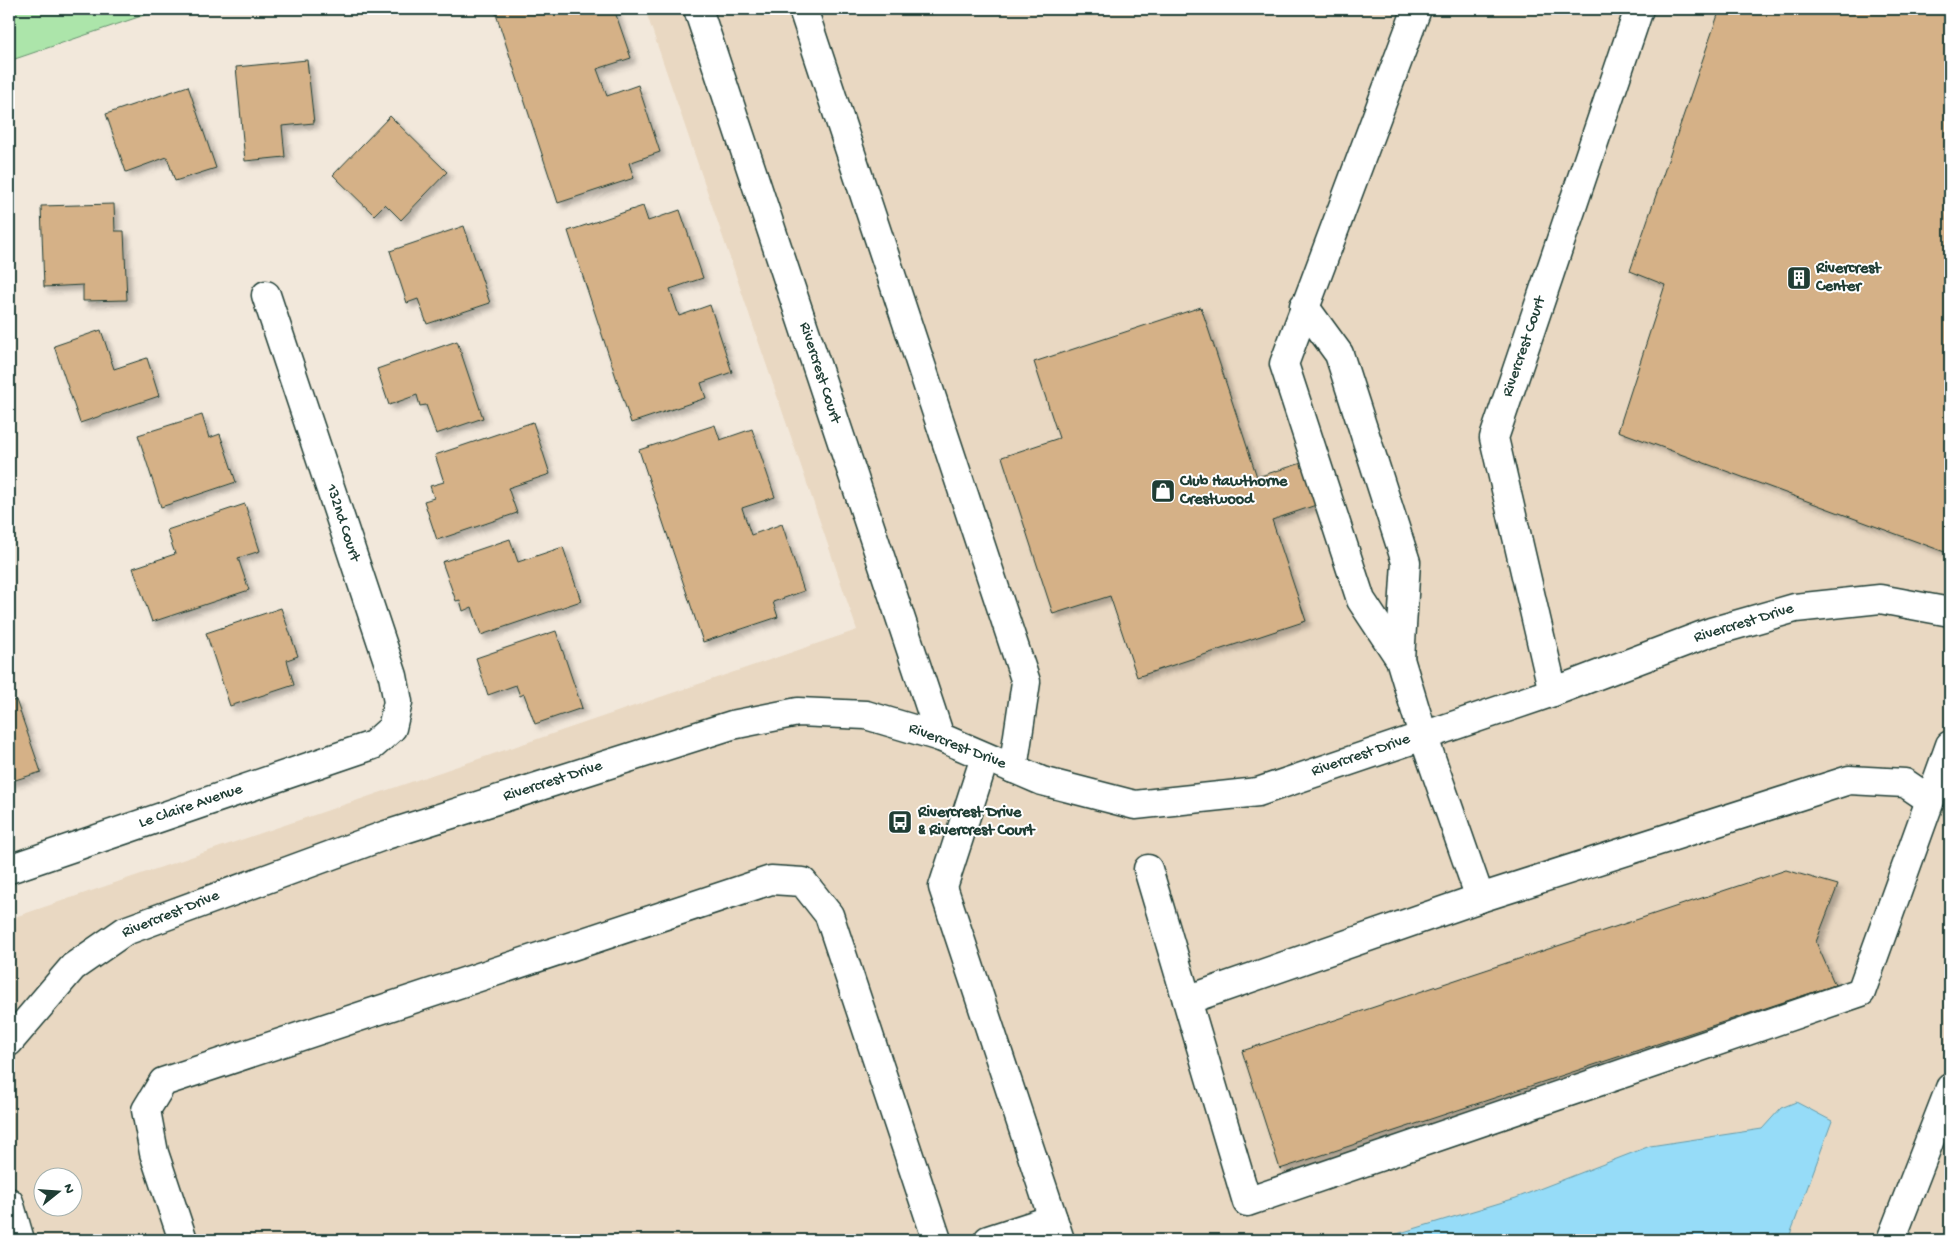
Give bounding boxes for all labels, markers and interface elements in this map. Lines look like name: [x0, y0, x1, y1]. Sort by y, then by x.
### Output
place label: Rivercrest Center: [1815, 260, 1882, 297]
building icon: Rivercrest Center: [1786, 265, 1812, 291]
street label: Rivercrest Court: [1499, 293, 1552, 400]
street label: Rivercrest Court: [794, 320, 845, 427]
place label: Club Hawthorne Crestwood: [1179, 473, 1288, 510]
shop icon: Club Hawthorne Crestwood: [1150, 478, 1176, 504]
street label: 132nd Court: [320, 481, 364, 565]
street label: Rivercrest Drive: [1692, 600, 1797, 648]
street label: Rivercrest Drive: [905, 720, 1009, 775]
street label: Rivercrest Drive: [1309, 730, 1414, 782]
street label: Rivercrest Drive: [501, 757, 606, 807]
street label: Le Claire Avenue: [137, 780, 246, 834]
place label: Rivercrest Drive & Rivercrest Court: [917, 804, 1036, 841]
bus stop icon: Rivercrest Drive & Rivercrest Court: [887, 809, 913, 835]
street label: Rivercrest Drive: [120, 887, 223, 943]
north arrow: [32, 1166, 82, 1216]
text: N: [59, 1182, 78, 1196]

